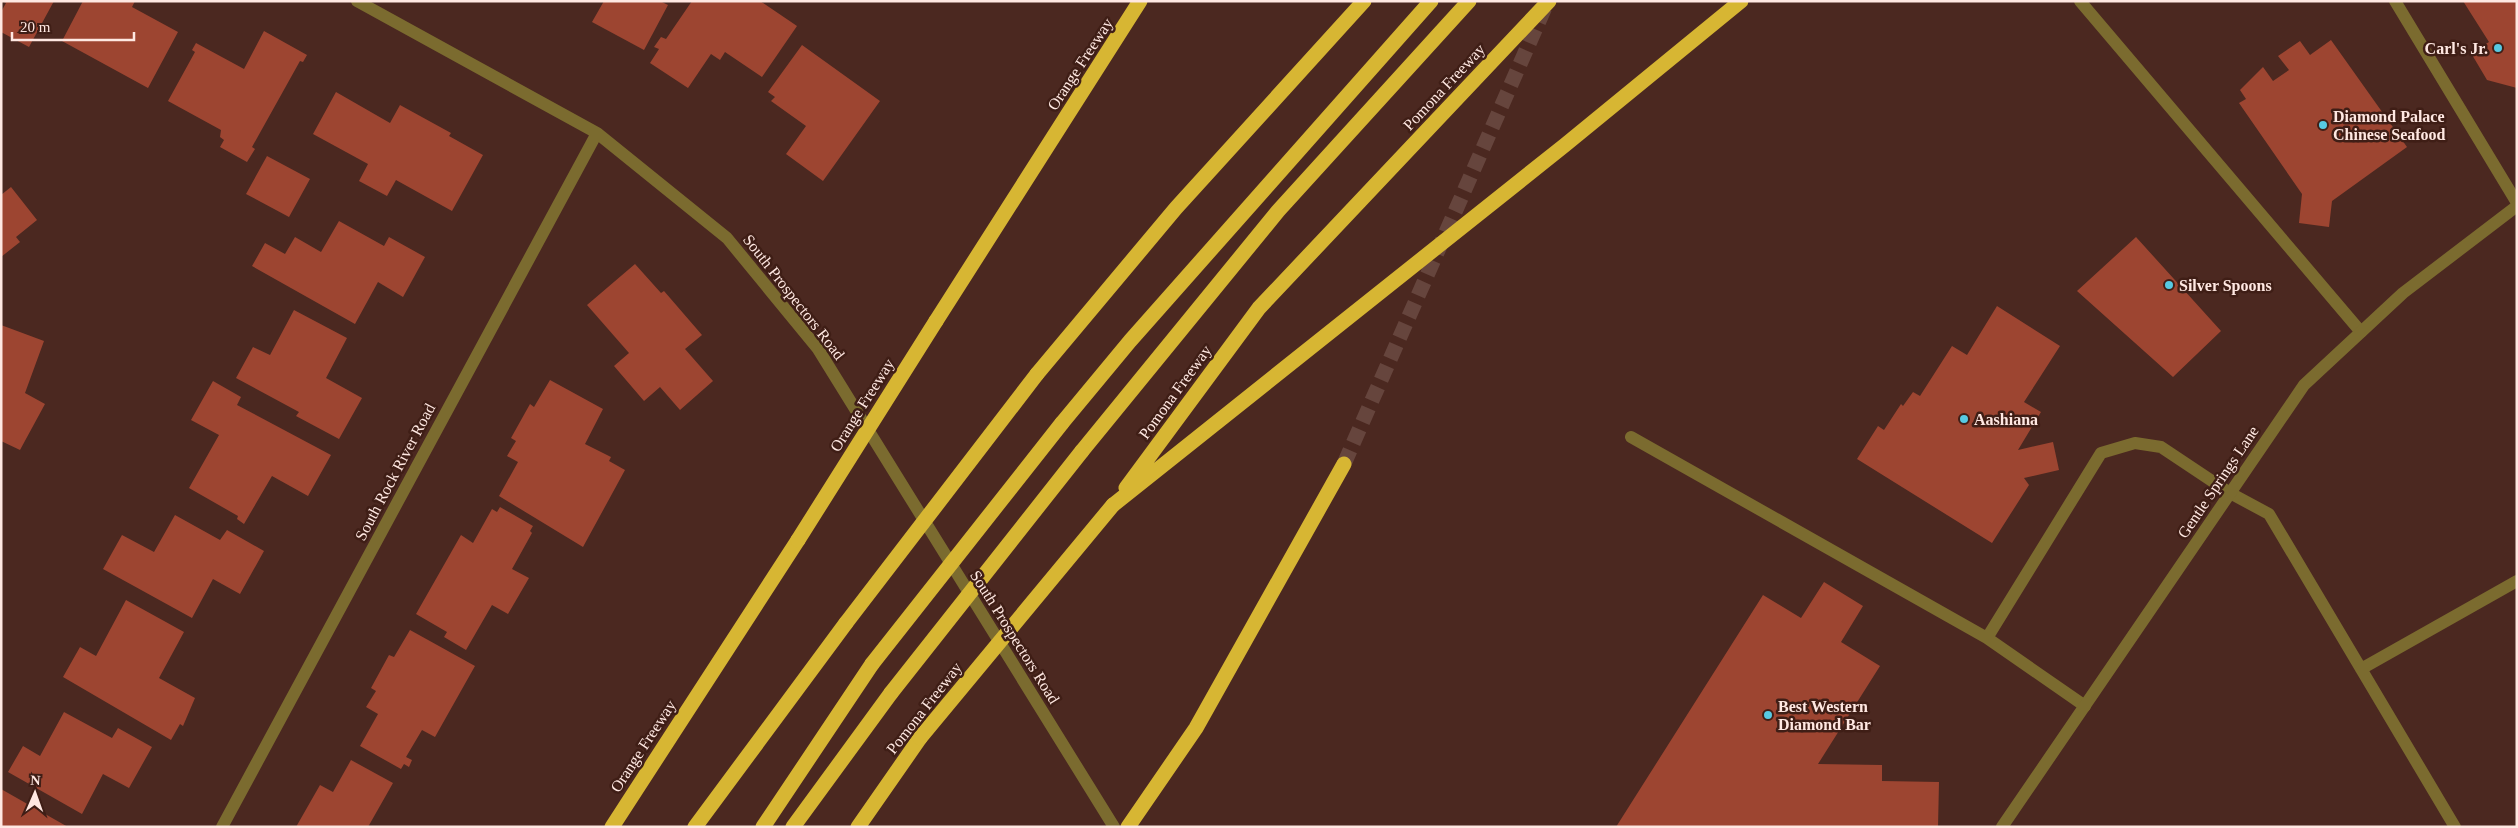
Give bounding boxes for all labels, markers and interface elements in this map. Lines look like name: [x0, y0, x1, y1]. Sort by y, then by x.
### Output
scale bar: [12, 10, 135, 42]
street label: Orange Freeway: [1044, 15, 1117, 114]
text: 20 m: [20, 19, 51, 35]
street label: Pomona Freeway: [1400, 40, 1489, 134]
place label: Carl's Jr.: [2425, 40, 2488, 57]
marker: Carl's Jr.: [2492, 42, 2504, 54]
place label: Diamond Palace Chinese Seafood: [2333, 108, 2446, 143]
marker: Diamond Palace Chinese Seafood: [2317, 119, 2329, 131]
street label: South Prospectors Road: [739, 231, 848, 363]
place label: Silver Spoons: [2179, 277, 2272, 295]
marker: Silver Spoons: [2163, 279, 2175, 291]
street label: Pomona Freeway: [1135, 342, 1215, 443]
street label: Orange Freeway: [827, 355, 898, 455]
street label: South Rock River Road: [352, 401, 438, 543]
place label: Aashiana: [1974, 411, 2038, 428]
marker: Aashiana: [1958, 413, 1970, 425]
street label: Gentle Springs Lane: [2174, 423, 2263, 542]
street label: South Prospectors Road: [966, 567, 1063, 707]
street label: Pomona Freeway: [883, 659, 966, 758]
street label: Orange Freeway: [607, 697, 680, 796]
place label: Best Western Diamond Bar: [1778, 698, 1871, 733]
marker: Best Western Diamond Bar: [1762, 709, 1774, 721]
north arrow: [10, 768, 60, 818]
text: N: [30, 773, 41, 788]

